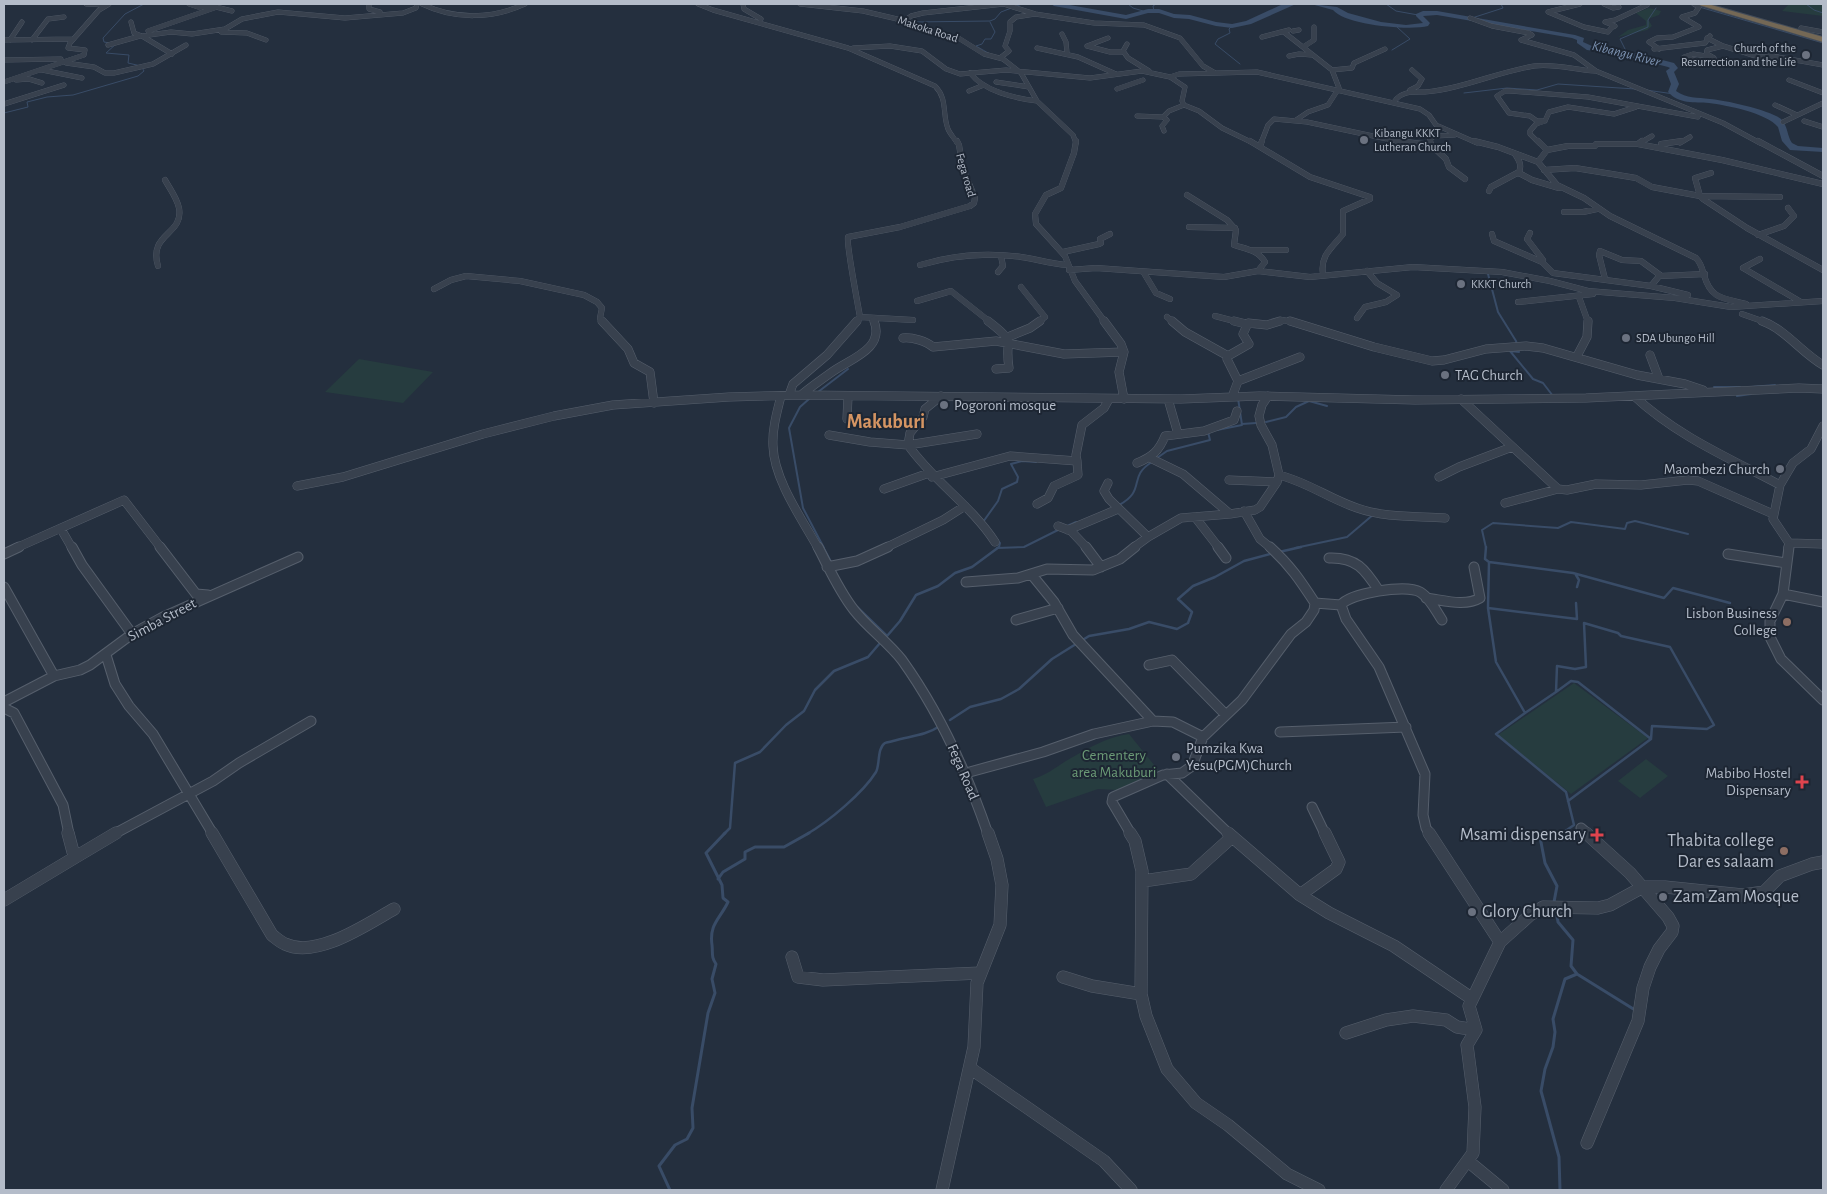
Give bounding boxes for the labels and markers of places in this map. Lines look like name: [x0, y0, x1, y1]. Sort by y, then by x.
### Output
place label: Church of the Resurrection and the Life: [1681, 42, 1796, 68]
marker: Church of the Resurrection and the Life: [1800, 49, 1812, 61]
place label: Kibangu KKKT Lutheran Church: [1374, 127, 1451, 153]
marker: Kibangu KKKT Lutheran Church: [1358, 134, 1370, 146]
marker: KKKT Church: [1455, 278, 1467, 290]
place label: KKKT Church: [1471, 278, 1532, 290]
marker: SDA Ubungo Hill: [1620, 332, 1632, 344]
place label: SDA Ubungo Hill: [1636, 332, 1715, 344]
place label: TAG Church: [1455, 368, 1523, 383]
marker: TAG Church: [1439, 369, 1451, 381]
place label: Pogoroni mosque: [954, 398, 1056, 413]
marker: Pogoroni mosque: [938, 399, 950, 411]
place label: Maombezi Church: [1664, 462, 1770, 477]
marker: Maombezi Church: [1774, 463, 1786, 475]
place label: Lisbon Business College: [1686, 606, 1777, 638]
marker: Lisbon Business College: [1781, 616, 1793, 628]
place label: Pumzika Kwa Yesu(PGM)Church: [1186, 741, 1292, 773]
marker: Pumzika Kwa Yesu(PGM)Church: [1170, 751, 1182, 763]
place label: Mabibo Hostel Dispensary: [1705, 766, 1792, 798]
marker: Mabibo Hostel Dispensary: [1795, 775, 1809, 789]
place label: Msami dispensary: [1460, 826, 1586, 844]
marker: Msami dispensary: [1590, 828, 1604, 842]
place label: Thabita college Dar es salaam: [1667, 832, 1774, 871]
marker: Thabita college Dar es salaam: [1778, 845, 1790, 857]
place label: Zam Zam Mosque: [1673, 888, 1799, 906]
marker: Zam Zam Mosque: [1657, 891, 1669, 903]
place label: Glory Church: [1482, 903, 1572, 921]
marker: Glory Church: [1466, 906, 1478, 918]

